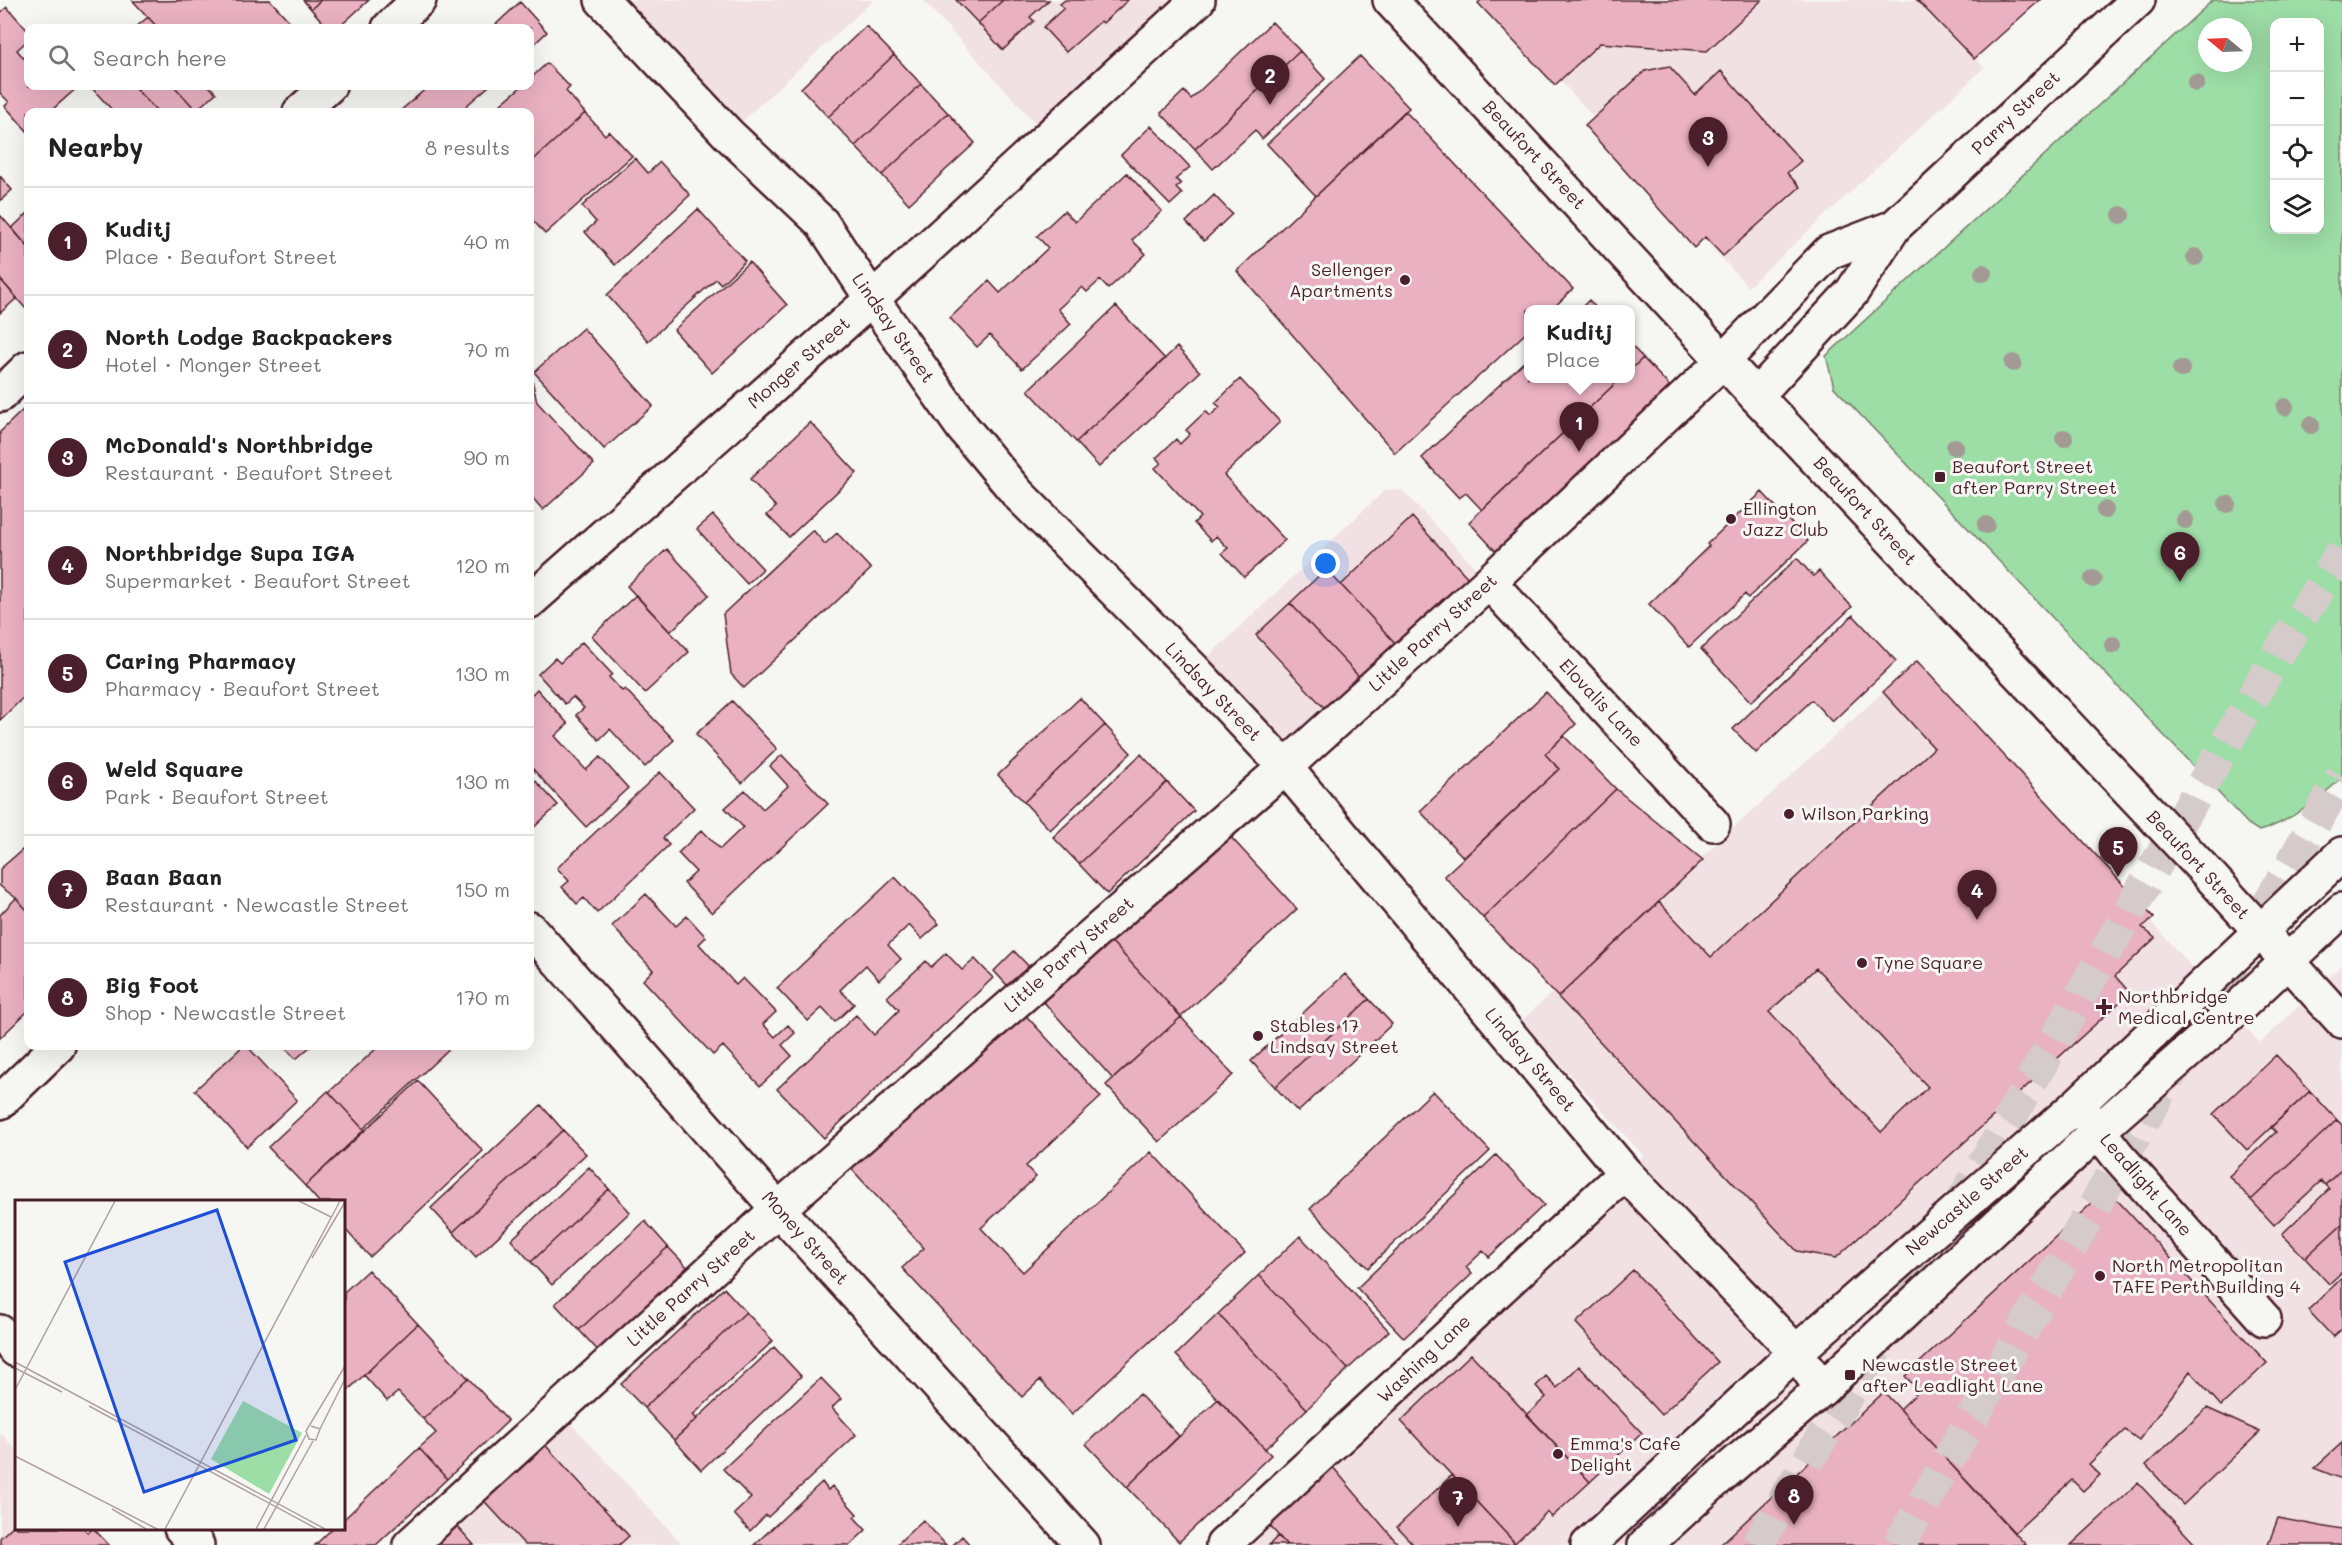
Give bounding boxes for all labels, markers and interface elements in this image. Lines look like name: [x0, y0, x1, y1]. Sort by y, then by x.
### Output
north arrow: [2198, 18, 2252, 72]
map controls: [2270, 18, 2324, 234]
button: +: [2270, 18, 2324, 72]
search box: [24, 24, 534, 90]
icon: search: [45, 41, 78, 74]
text: Search here: [93, 43, 227, 72]
pin: 2: [1250, 56, 1290, 105]
street label: Parry Street: [1966, 65, 2065, 159]
button: −: [2270, 72, 2324, 126]
street label: Beaufort Street: [1478, 95, 1592, 214]
pin: 3: [1688, 118, 1728, 167]
button: locate: [2270, 126, 2324, 180]
text: Nearby: [48, 130, 143, 164]
text: 8 results: [425, 134, 510, 160]
button: layers: [2270, 180, 2324, 234]
text: Kuditj: [105, 214, 171, 243]
text: 1: [63, 228, 72, 254]
text: 40 m: [464, 228, 510, 254]
text: Place · Beaufort Street: [105, 243, 337, 269]
place label: Sellenger Apartments: [1289, 257, 1393, 302]
street label: Lindsay Street: [847, 268, 941, 387]
marker: Sellenger Apartments: [1398, 273, 1412, 287]
popup: [1524, 305, 1635, 383]
street label: Monger Street: [742, 311, 855, 414]
text: Kuditj: [1546, 317, 1613, 346]
text: North Lodge Backpackers: [105, 322, 393, 351]
text: 2: [62, 336, 73, 362]
text: 70 m: [464, 336, 510, 362]
text: Place: [1546, 346, 1600, 372]
text: Hotel · Monger Street: [105, 351, 322, 377]
pin: 1: [1560, 402, 1598, 452]
text: McDonald's Northbridge: [105, 430, 373, 459]
text: 3: [62, 444, 74, 470]
text: 90 m: [464, 444, 510, 470]
street label: Beaufort Street: [1809, 451, 1923, 570]
place label: Beaufort Street after Parry Street: [1952, 454, 2117, 499]
text: Restaurant · Beaufort Street: [105, 459, 393, 485]
marker: Beaufort Street after Parry Street: [1933, 470, 1947, 484]
place label: Ellington Jazz Club: [1743, 496, 1829, 541]
marker: Ellington Jazz Club: [1724, 512, 1738, 526]
pin: 6: [2160, 532, 2200, 582]
text: Northbridge Supa IGA: [105, 538, 355, 567]
your location: [1311, 549, 1340, 578]
text: 4: [61, 552, 74, 578]
text: 120 m: [455, 552, 510, 578]
text: Supermarket · Beaufort Street: [105, 567, 410, 593]
street label: Little Parry Street: [1363, 568, 1502, 696]
street label: Lindsay Street: [1160, 637, 1267, 746]
text: Caring Pharmacy: [105, 646, 296, 675]
street label: Elovalis Lane: [1555, 653, 1649, 752]
text: 5: [62, 660, 73, 686]
text: 130 m: [455, 660, 510, 686]
text: Pharmacy · Beaufort Street: [105, 675, 380, 701]
text: Weld Square: [105, 754, 243, 783]
text: 6: [61, 768, 74, 794]
text: 130 m: [455, 768, 510, 794]
text: Park · Beaufort Street: [105, 783, 329, 809]
place label: Wilson Parking: [1801, 801, 1929, 825]
street label: Beaufort Street: [2142, 805, 2256, 924]
marker: Wilson Parking: [1782, 807, 1796, 821]
pin: 5: [2098, 828, 2138, 877]
text: Baan Baan: [105, 862, 222, 891]
pin: 4: [1958, 870, 1996, 920]
text: 7: [62, 876, 73, 902]
text: 150 m: [455, 876, 510, 902]
text: Restaurant · Newcastle Street: [105, 891, 409, 917]
street label: Little Parry Street: [998, 891, 1138, 1017]
place label: Tyne Square: [1874, 950, 1983, 974]
marker: Tyne Square: [1855, 956, 1869, 970]
text: Big Foot: [105, 970, 199, 999]
text: 8: [61, 984, 74, 1010]
text: 170 m: [455, 984, 510, 1010]
place label: Northbridge Medical Centre: [2118, 984, 2255, 1029]
marker: Northbridge Medical Centre: [2095, 998, 2113, 1016]
text: Shop · Newcastle Street: [105, 999, 346, 1025]
street label: Lindsay Street: [1480, 1002, 1581, 1116]
place label: Stables 17 Lindsay Street: [1270, 1013, 1399, 1058]
marker: Stables 17 Lindsay Street: [1251, 1029, 1265, 1043]
street label: Leadlight Lane: [2095, 1128, 2198, 1241]
street label: Newcastle Street: [1900, 1140, 2033, 1260]
street label: Money Street: [757, 1185, 854, 1289]
inset map: [15, 1200, 345, 1530]
street label: Little Parry Street: [621, 1223, 760, 1351]
place label: North Metropolitan TAFE Perth Building 4: [2112, 1253, 2301, 1298]
marker: North Metropolitan TAFE Perth Building 4: [2093, 1269, 2107, 1283]
street label: Washing Lane: [1371, 1309, 1475, 1408]
place label: Newcastle Street after Leadlight Lane: [1862, 1352, 2043, 1397]
marker: Newcastle Street after Leadlight Lane: [1843, 1368, 1857, 1382]
place label: Emma's Cafe Delight: [1570, 1431, 1681, 1476]
marker: Emma's Cafe Delight: [1551, 1447, 1565, 1461]
pin: 8: [1774, 1476, 1814, 1525]
pin: 7: [1438, 1478, 1478, 1527]

